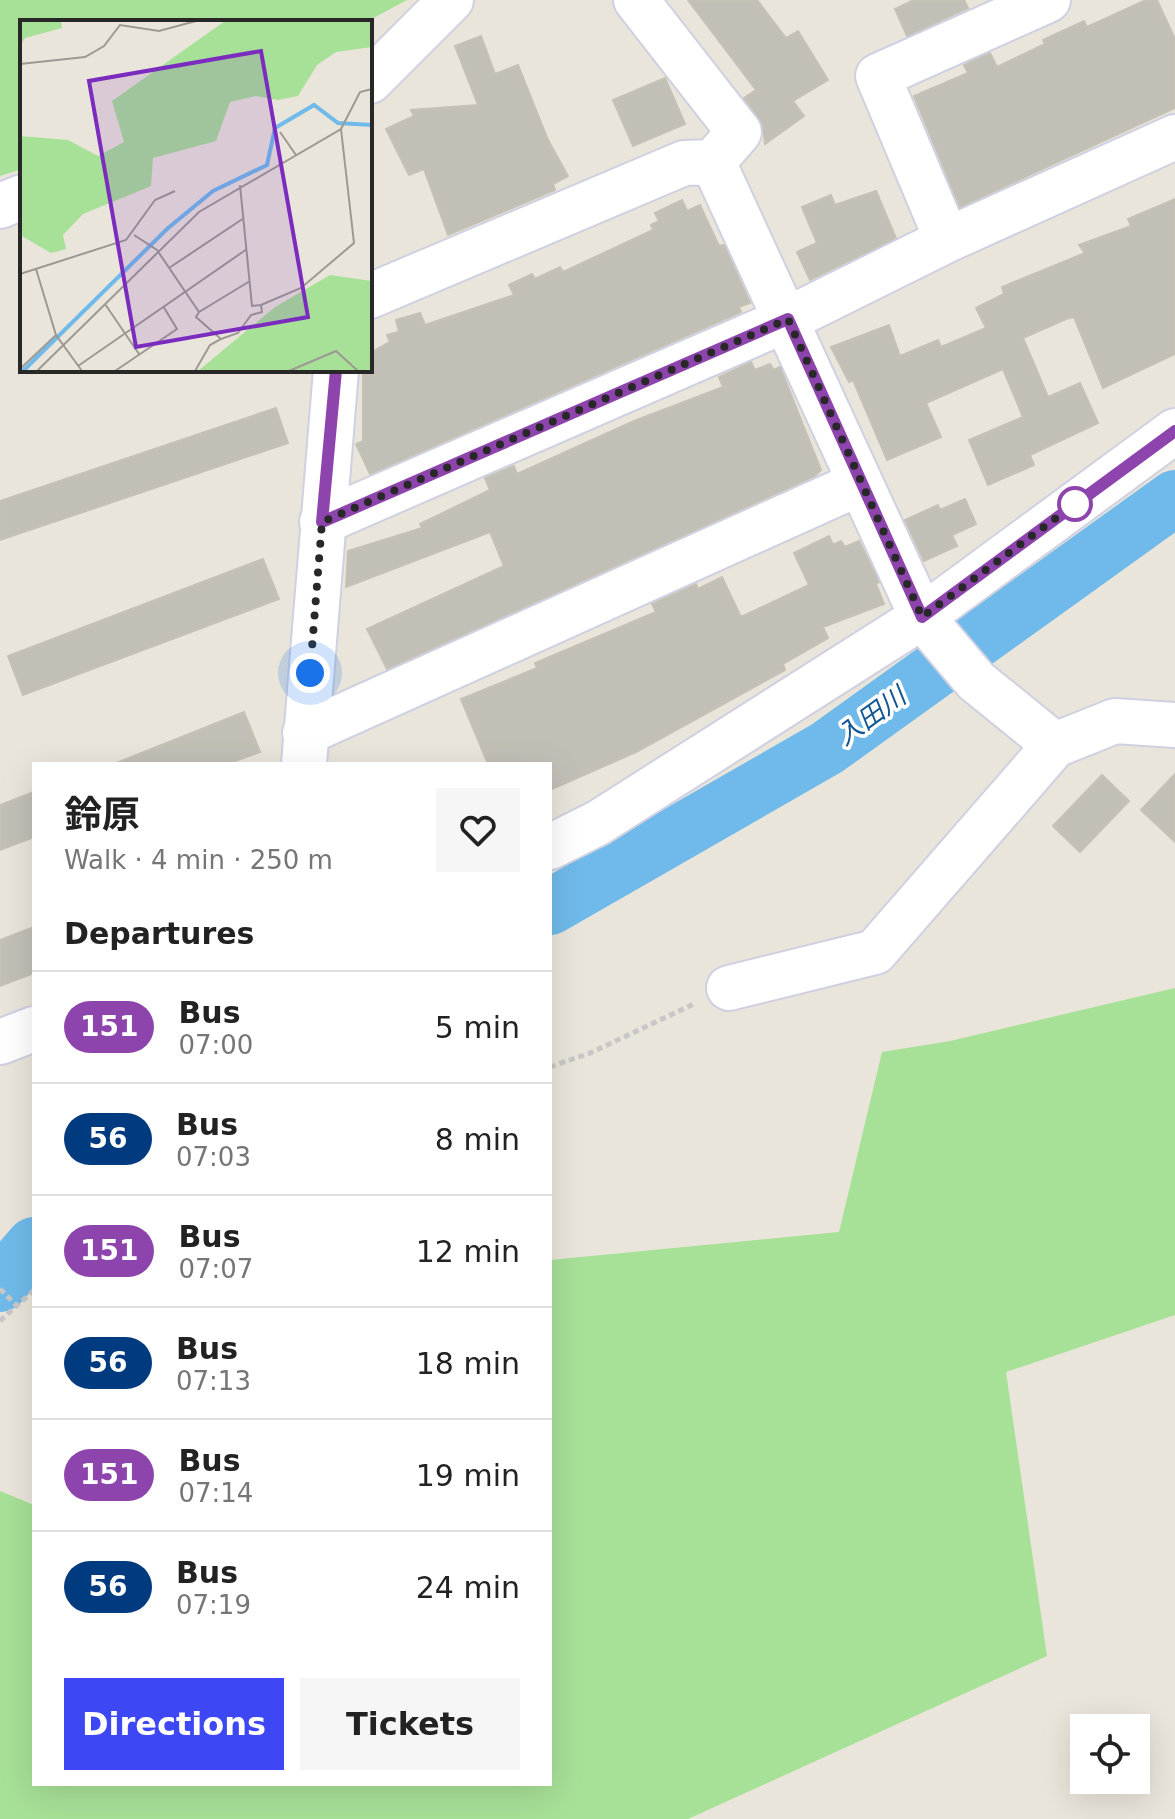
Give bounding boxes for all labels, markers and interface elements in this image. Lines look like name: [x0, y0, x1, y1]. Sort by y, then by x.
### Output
inset map: [20, 20, 372, 372]
unlabelled marker: [1058, 487, 1092, 521]
your location: [290, 653, 330, 693]
water label: 入田川: [831, 679, 914, 751]
button: heart: [436, 788, 520, 872]
text: 鈴原: [64, 793, 140, 837]
text: Walk · 4 min · 250 m: [64, 845, 333, 875]
text: Departures: [64, 916, 254, 951]
text: Bus: [178, 995, 241, 1030]
text: 151: [80, 1010, 138, 1043]
text: 5 min: [435, 1010, 520, 1045]
text: 07:00: [178, 1030, 253, 1060]
text: Bus: [176, 1107, 238, 1142]
text: 56: [89, 1122, 127, 1155]
text: 8 min: [435, 1122, 520, 1157]
text: 07:03: [176, 1142, 251, 1172]
text: Bus: [178, 1219, 241, 1254]
text: 151: [80, 1234, 138, 1267]
text: 12 min: [416, 1234, 520, 1269]
text: 07:07: [178, 1254, 253, 1284]
text: Bus: [176, 1331, 238, 1366]
text: 56: [89, 1346, 127, 1379]
text: 18 min: [416, 1346, 520, 1381]
text: 07:13: [176, 1366, 251, 1396]
text: Bus: [178, 1443, 241, 1478]
text: 151: [80, 1458, 138, 1491]
text: 19 min: [416, 1458, 520, 1493]
text: 07:14: [178, 1478, 253, 1508]
text: Bus: [176, 1555, 238, 1590]
text: 56: [89, 1570, 127, 1603]
text: 24 min: [416, 1570, 520, 1605]
text: 07:19: [176, 1590, 251, 1620]
button: Directions: [64, 1678, 284, 1770]
button: Tickets: [300, 1678, 520, 1770]
map controls: [1070, 1714, 1150, 1794]
button: locate: [1070, 1714, 1150, 1794]

